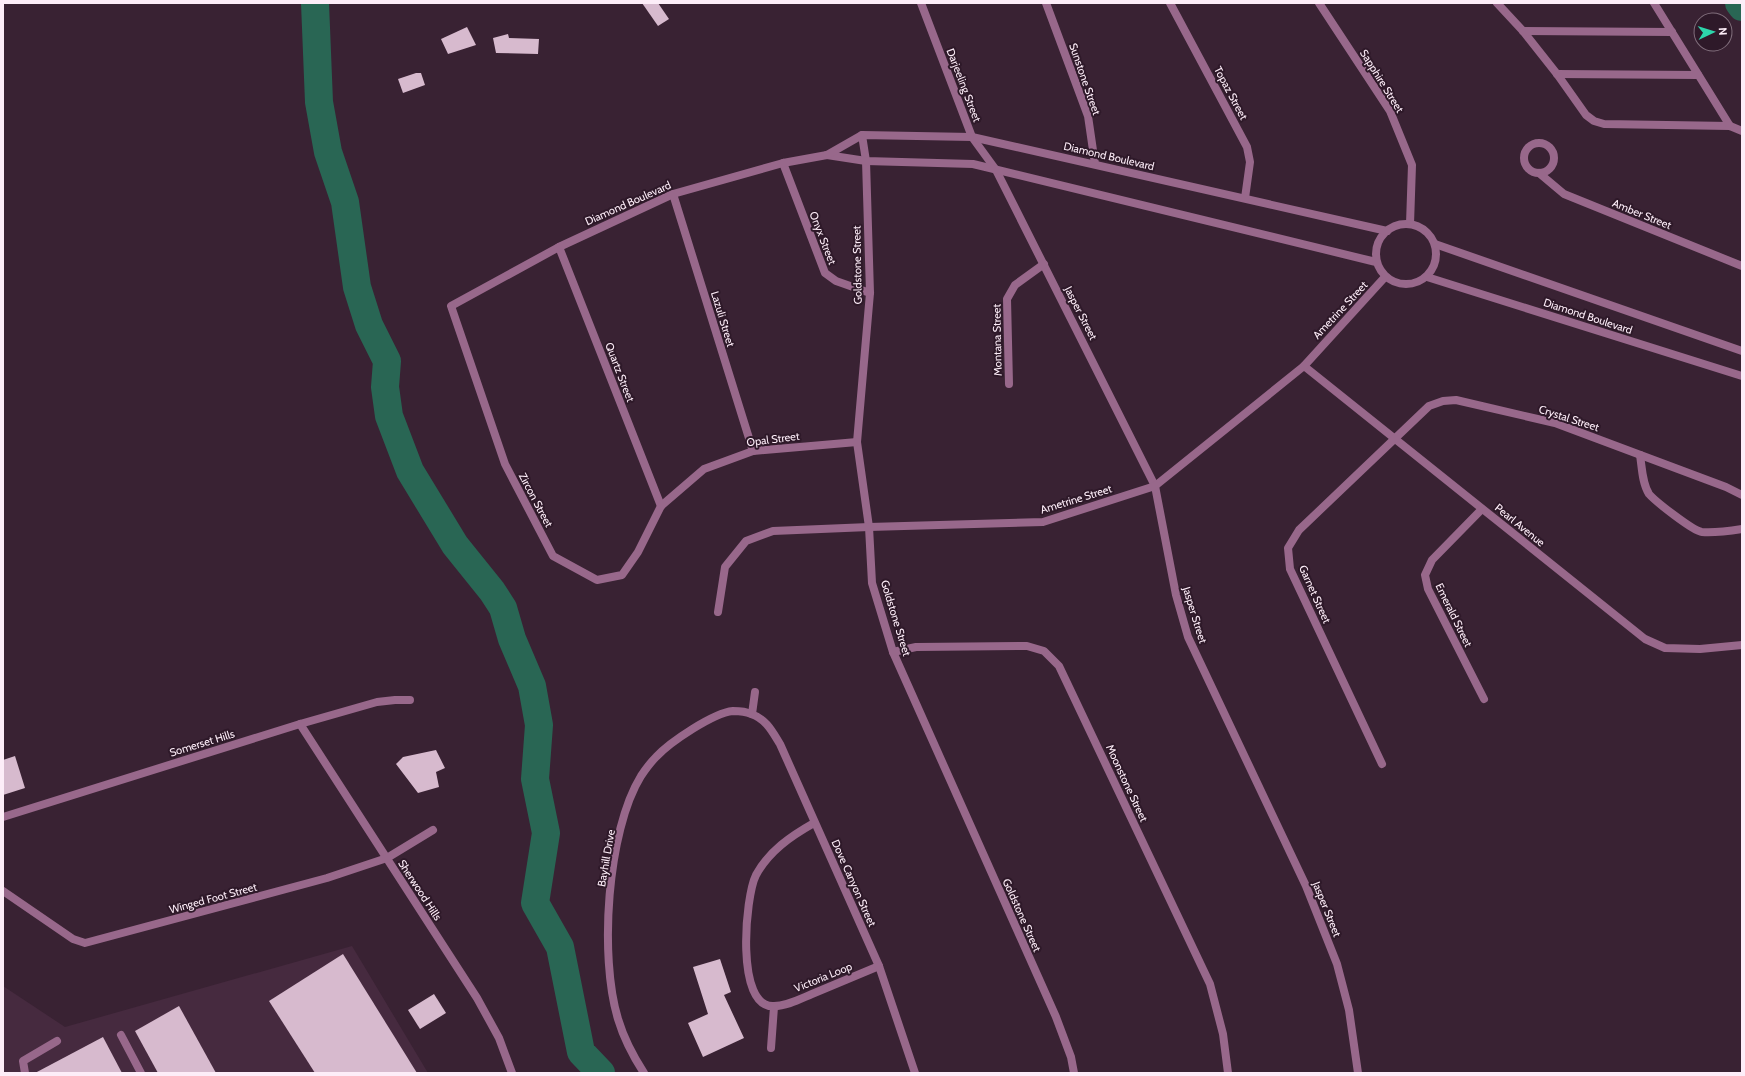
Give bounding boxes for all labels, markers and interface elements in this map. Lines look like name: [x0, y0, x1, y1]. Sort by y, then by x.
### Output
north arrow: [1693, 12, 1733, 52]
text: N: [1716, 27, 1730, 36]
street label: Sunstone Street: [1066, 41, 1104, 117]
street label: Darjeeling Street: [944, 46, 985, 124]
street label: Sapphire Street: [1357, 47, 1407, 115]
street label: Topaz Street: [1211, 64, 1251, 122]
street label: Diamond Boulevard: [1062, 139, 1156, 173]
street label: Diamond Boulevard: [583, 178, 673, 228]
street label: Amber Street: [1610, 196, 1674, 232]
street label: Onyx Street: [806, 209, 840, 267]
street label: Goldstone Street: [849, 225, 865, 305]
street label: Ametrine Street: [1310, 278, 1371, 342]
street label: Jasper Street: [1061, 283, 1101, 343]
street label: Lazuli Street: [708, 289, 738, 349]
street label: Diamond Boulevard: [1542, 295, 1634, 337]
street label: Montana Street: [989, 304, 1005, 376]
street label: Quartz Street: [602, 340, 638, 404]
street label: Crystal Street: [1537, 402, 1601, 434]
street label: Opal Street: [746, 429, 801, 449]
street label: Zircon Street: [516, 470, 556, 530]
street label: Ametrine Street: [1039, 481, 1114, 517]
street label: Pearl Avenue: [1492, 501, 1548, 550]
street label: Garnet Street: [1296, 563, 1334, 626]
street label: Goldstone Street: [878, 578, 914, 658]
street label: Emerald Street: [1433, 581, 1476, 649]
street label: Jasper Street: [1179, 584, 1210, 645]
street label: Somerset Hills: [168, 726, 237, 760]
street label: Moonstone Street: [1103, 742, 1151, 824]
street label: Bayhill Drive: [594, 828, 618, 888]
street label: Dove Canyon Street: [829, 837, 880, 929]
street label: Sherwood Hills: [395, 857, 445, 923]
street label: Goldstone Street: [1000, 876, 1045, 954]
street label: Jasper Street: [1309, 878, 1345, 939]
street label: Winged Foot Street: [168, 879, 259, 916]
street label: Victoria Loop: [792, 959, 854, 995]

